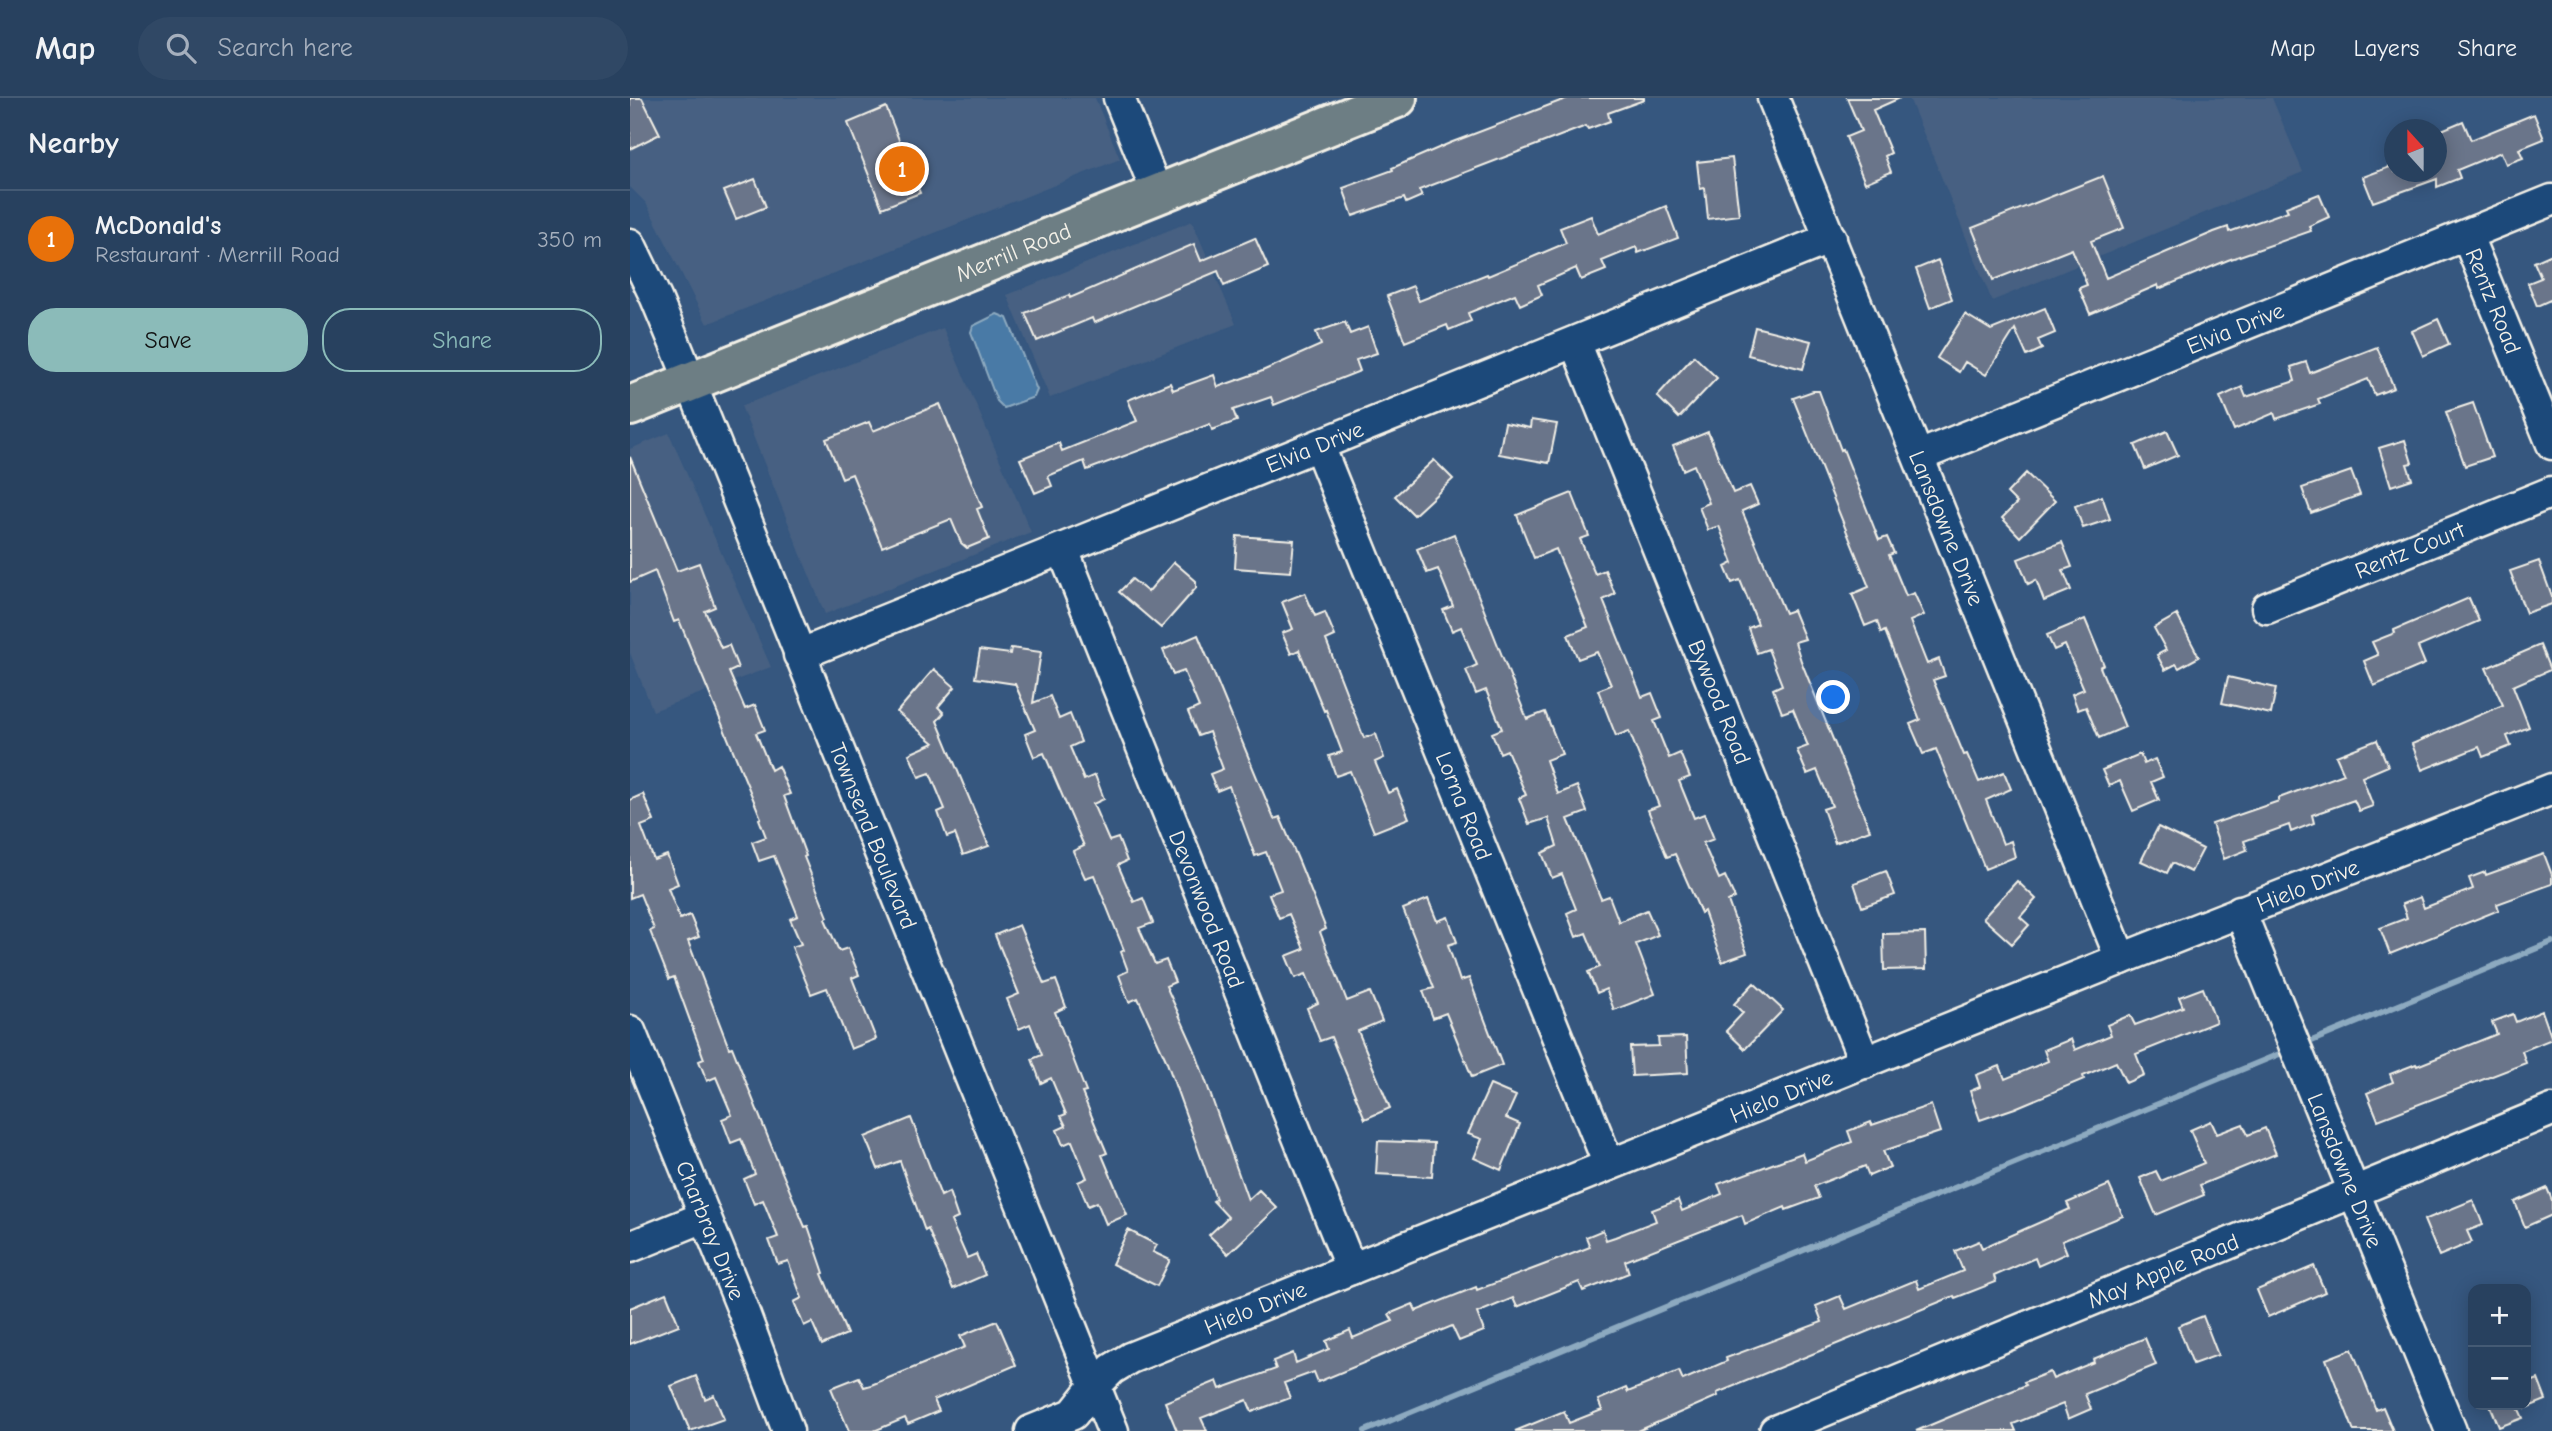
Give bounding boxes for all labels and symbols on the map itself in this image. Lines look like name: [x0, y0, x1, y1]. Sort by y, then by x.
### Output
north arrow: [2384, 119, 2447, 182]
pin: 1: [879, 143, 925, 195]
street label: Merrill Road: [952, 217, 1075, 288]
street label: Rentz Road: [2459, 244, 2527, 358]
street label: Elvia Drive: [2183, 297, 2288, 360]
street label: Elvia Drive: [1262, 415, 1367, 479]
street label: Lansdowne Drive: [1903, 447, 1990, 610]
street label: Rentz Court: [2351, 516, 2470, 585]
street label: Bywood Road: [1682, 636, 1756, 768]
your location: [1816, 680, 1850, 714]
street label: Townsend Boulevard: [823, 739, 922, 933]
street label: Lorna Road: [1430, 748, 1498, 864]
street label: Devonwood Road: [1163, 827, 1250, 992]
street label: Hielo Drive: [2253, 854, 2363, 918]
street label: Hielo Drive: [1726, 1064, 1836, 1129]
street label: Lansdowne Drive: [2301, 1089, 2388, 1252]
street label: Charbray Drive: [670, 1157, 751, 1304]
street label: May Apple Road: [2084, 1228, 2243, 1314]
street label: Hielo Drive: [1200, 1275, 1310, 1341]

